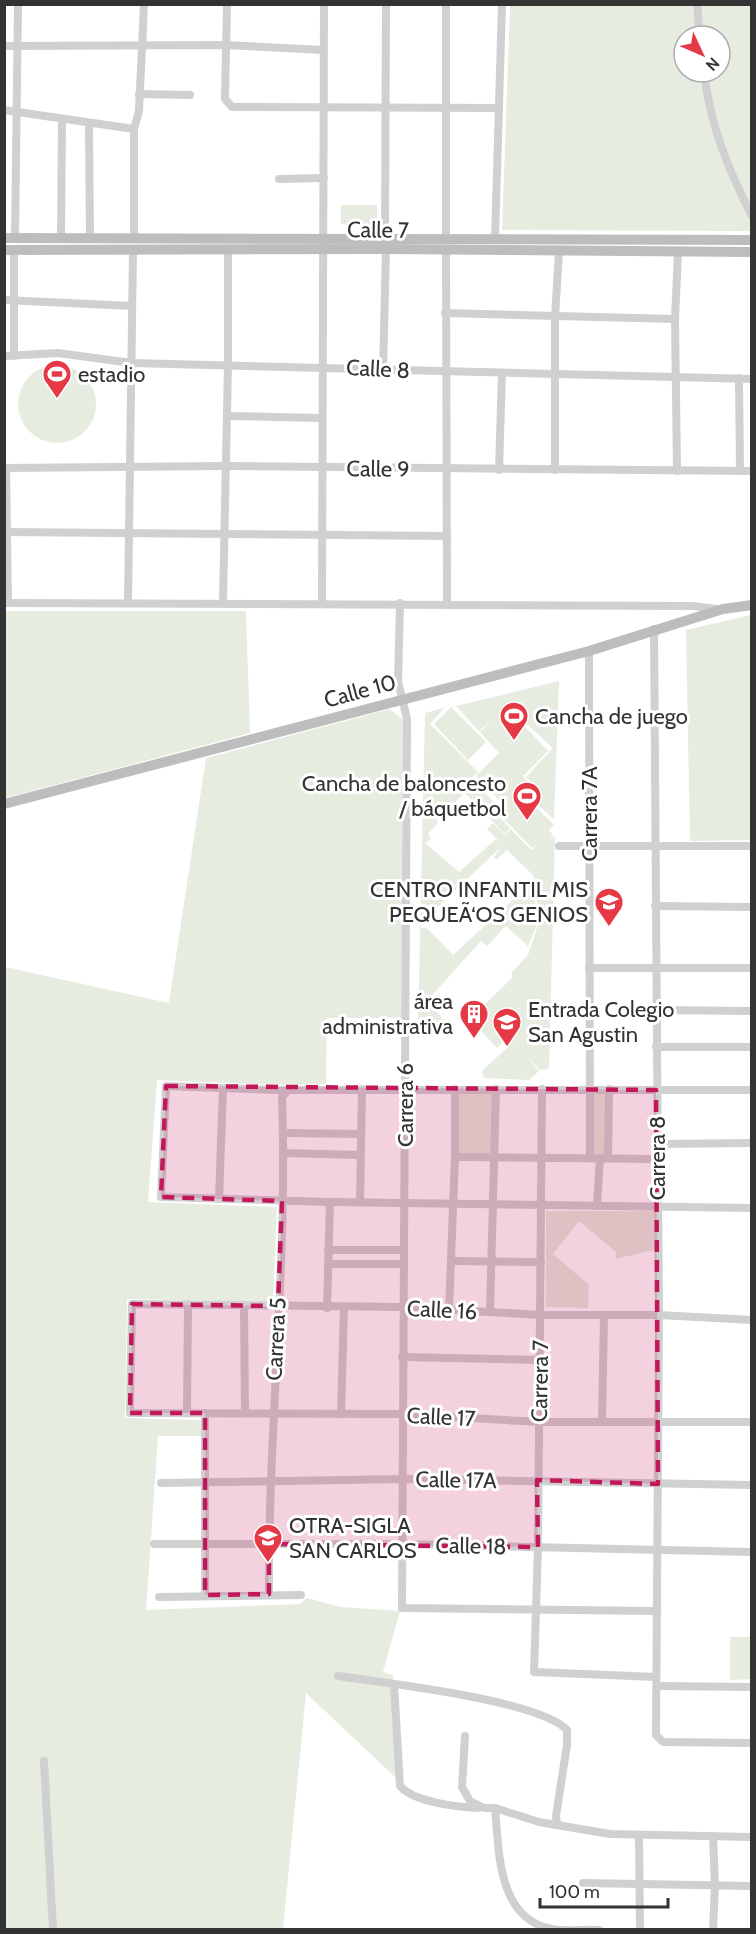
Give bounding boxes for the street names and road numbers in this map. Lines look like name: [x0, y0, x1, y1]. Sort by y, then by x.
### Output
street label: Calle 7: [347, 216, 409, 244]
street label: Calle 8: [345, 354, 411, 384]
street label: Calle 9: [346, 455, 410, 483]
street label: Calle 10: [321, 668, 399, 714]
street label: Carrera 7A: [576, 766, 603, 861]
street label: Carrera 6: [392, 1063, 419, 1147]
street label: Carrera 8: [644, 1116, 671, 1200]
street label: Calle 16: [406, 1295, 478, 1325]
street label: Carrera 5: [260, 1297, 292, 1381]
street label: Carrera 7: [526, 1340, 554, 1422]
street label: Calle 17: [406, 1402, 476, 1432]
street label: Calle 17A: [415, 1466, 497, 1494]
street label: Calle 18: [435, 1532, 507, 1560]

